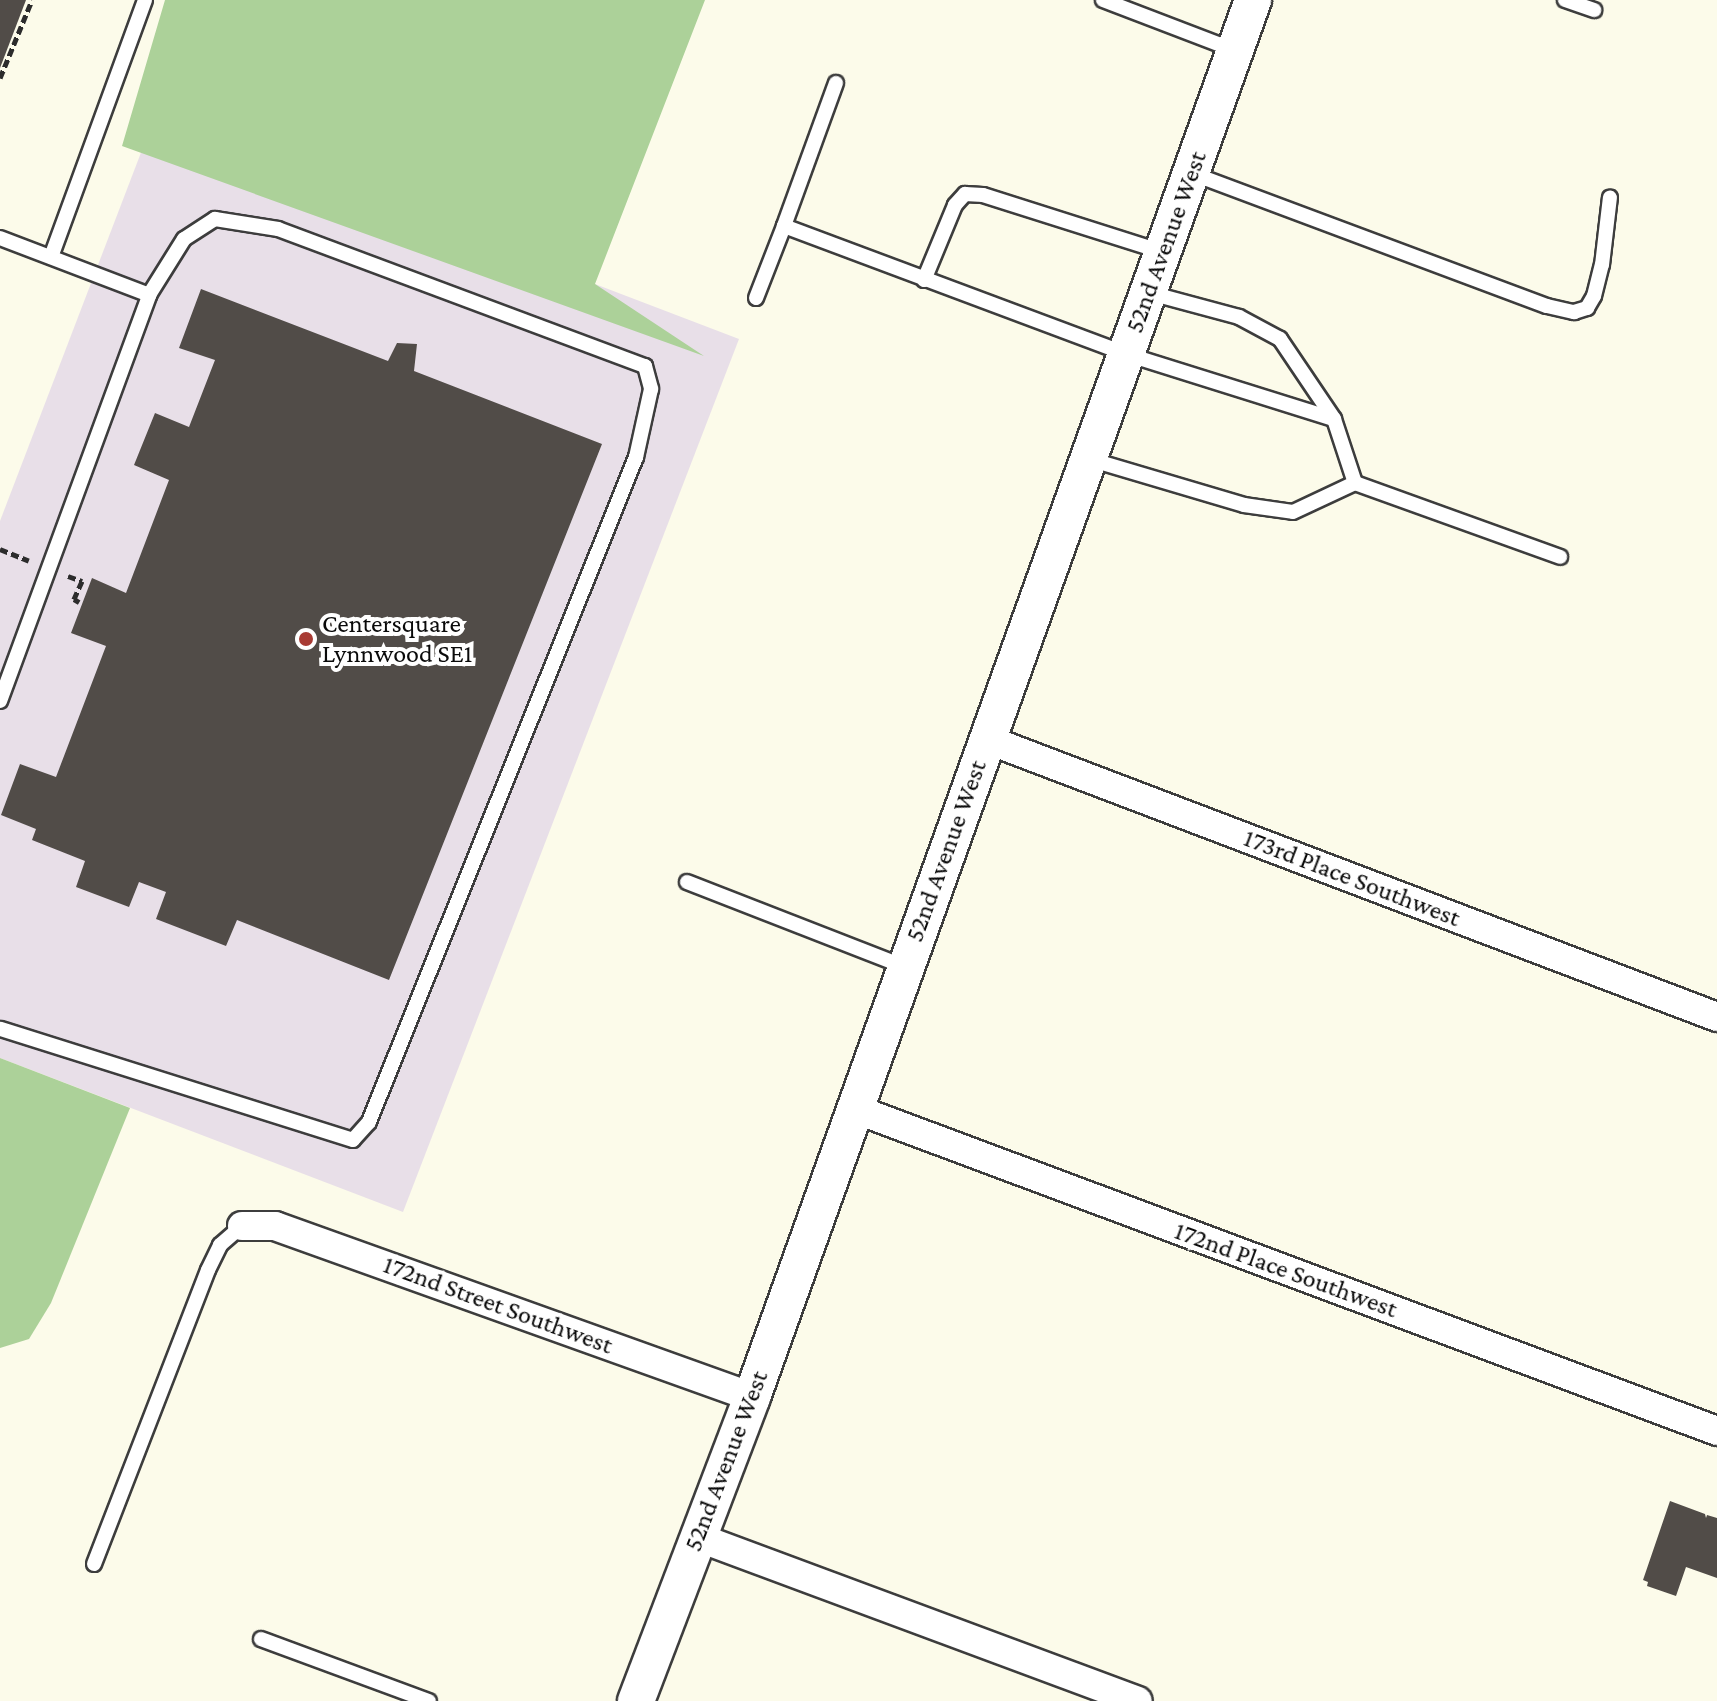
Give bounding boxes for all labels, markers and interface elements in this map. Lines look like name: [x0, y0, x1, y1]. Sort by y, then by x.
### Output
street label: 52nd Avenue West: [1119, 147, 1213, 337]
place label: Centersquare Lynnwood SE1: [322, 608, 472, 670]
marker: Centersquare Lynnwood SE1: [297, 630, 315, 648]
street label: 52nd Avenue West: [899, 756, 993, 946]
street label: 173rd Place Southwest: [1239, 822, 1465, 934]
street label: 172nd Place Southwest: [1170, 1215, 1402, 1325]
street label: 172nd Street Southwest: [379, 1249, 617, 1361]
street label: 52nd Avenue West: [677, 1366, 775, 1556]

